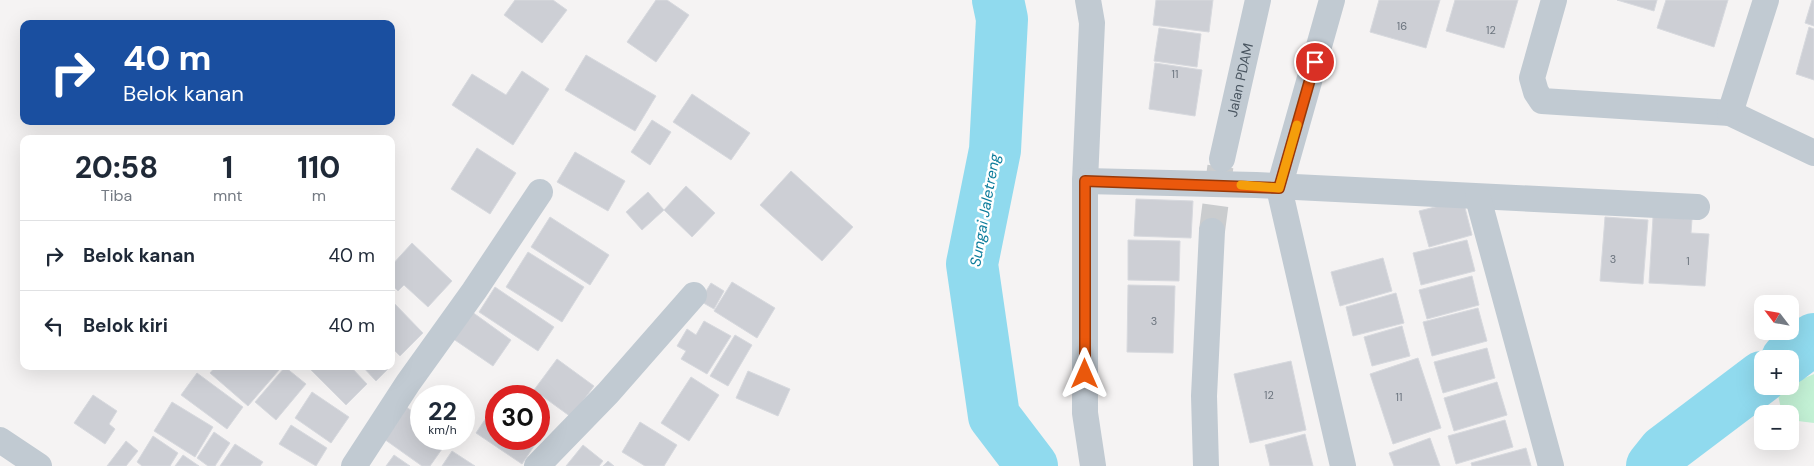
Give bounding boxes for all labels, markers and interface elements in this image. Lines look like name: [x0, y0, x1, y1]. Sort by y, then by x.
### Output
house number: 16: [1397, 19, 1407, 33]
house number: 12: [1486, 23, 1496, 37]
text: 40 m: [123, 35, 212, 81]
icon: right: [40, 40, 105, 105]
street label: Jalan PDAM: [1223, 41, 1257, 119]
pin: [1294, 41, 1336, 83]
icon: arrive: [1301, 48, 1329, 76]
house number: 11: [1172, 67, 1178, 81]
text: Belok kanan: [123, 79, 244, 108]
text: 20:58: [75, 148, 158, 187]
text: 1: [222, 148, 233, 187]
text: 110: [297, 148, 340, 187]
water label: Sungai Jaletreng: [965, 151, 1005, 268]
text: Tiba: [101, 185, 132, 206]
text: mnt: [213, 185, 243, 206]
text: m: [312, 185, 326, 206]
icon: right: [40, 242, 68, 270]
text: Belok kanan: [83, 243, 195, 268]
text: 40 m: [328, 243, 375, 268]
house number: 3: [1610, 252, 1616, 266]
house number: 1: [1686, 254, 1690, 268]
north arrow: [1754, 295, 1799, 340]
map controls: [1754, 295, 1799, 450]
icon: left: [40, 312, 68, 340]
text: Belok kiri: [83, 313, 168, 338]
text: 40 m: [328, 313, 375, 338]
house number: 3: [1151, 314, 1157, 328]
position arrow: [1058, 347, 1110, 399]
button: +: [1754, 350, 1799, 395]
speed limit sign: 30: [485, 385, 550, 450]
house number: 12: [1264, 388, 1274, 402]
house number: 11: [1396, 390, 1402, 404]
text: 22: [428, 395, 457, 428]
button: −: [1754, 405, 1799, 450]
text: km/h: [428, 422, 457, 438]

